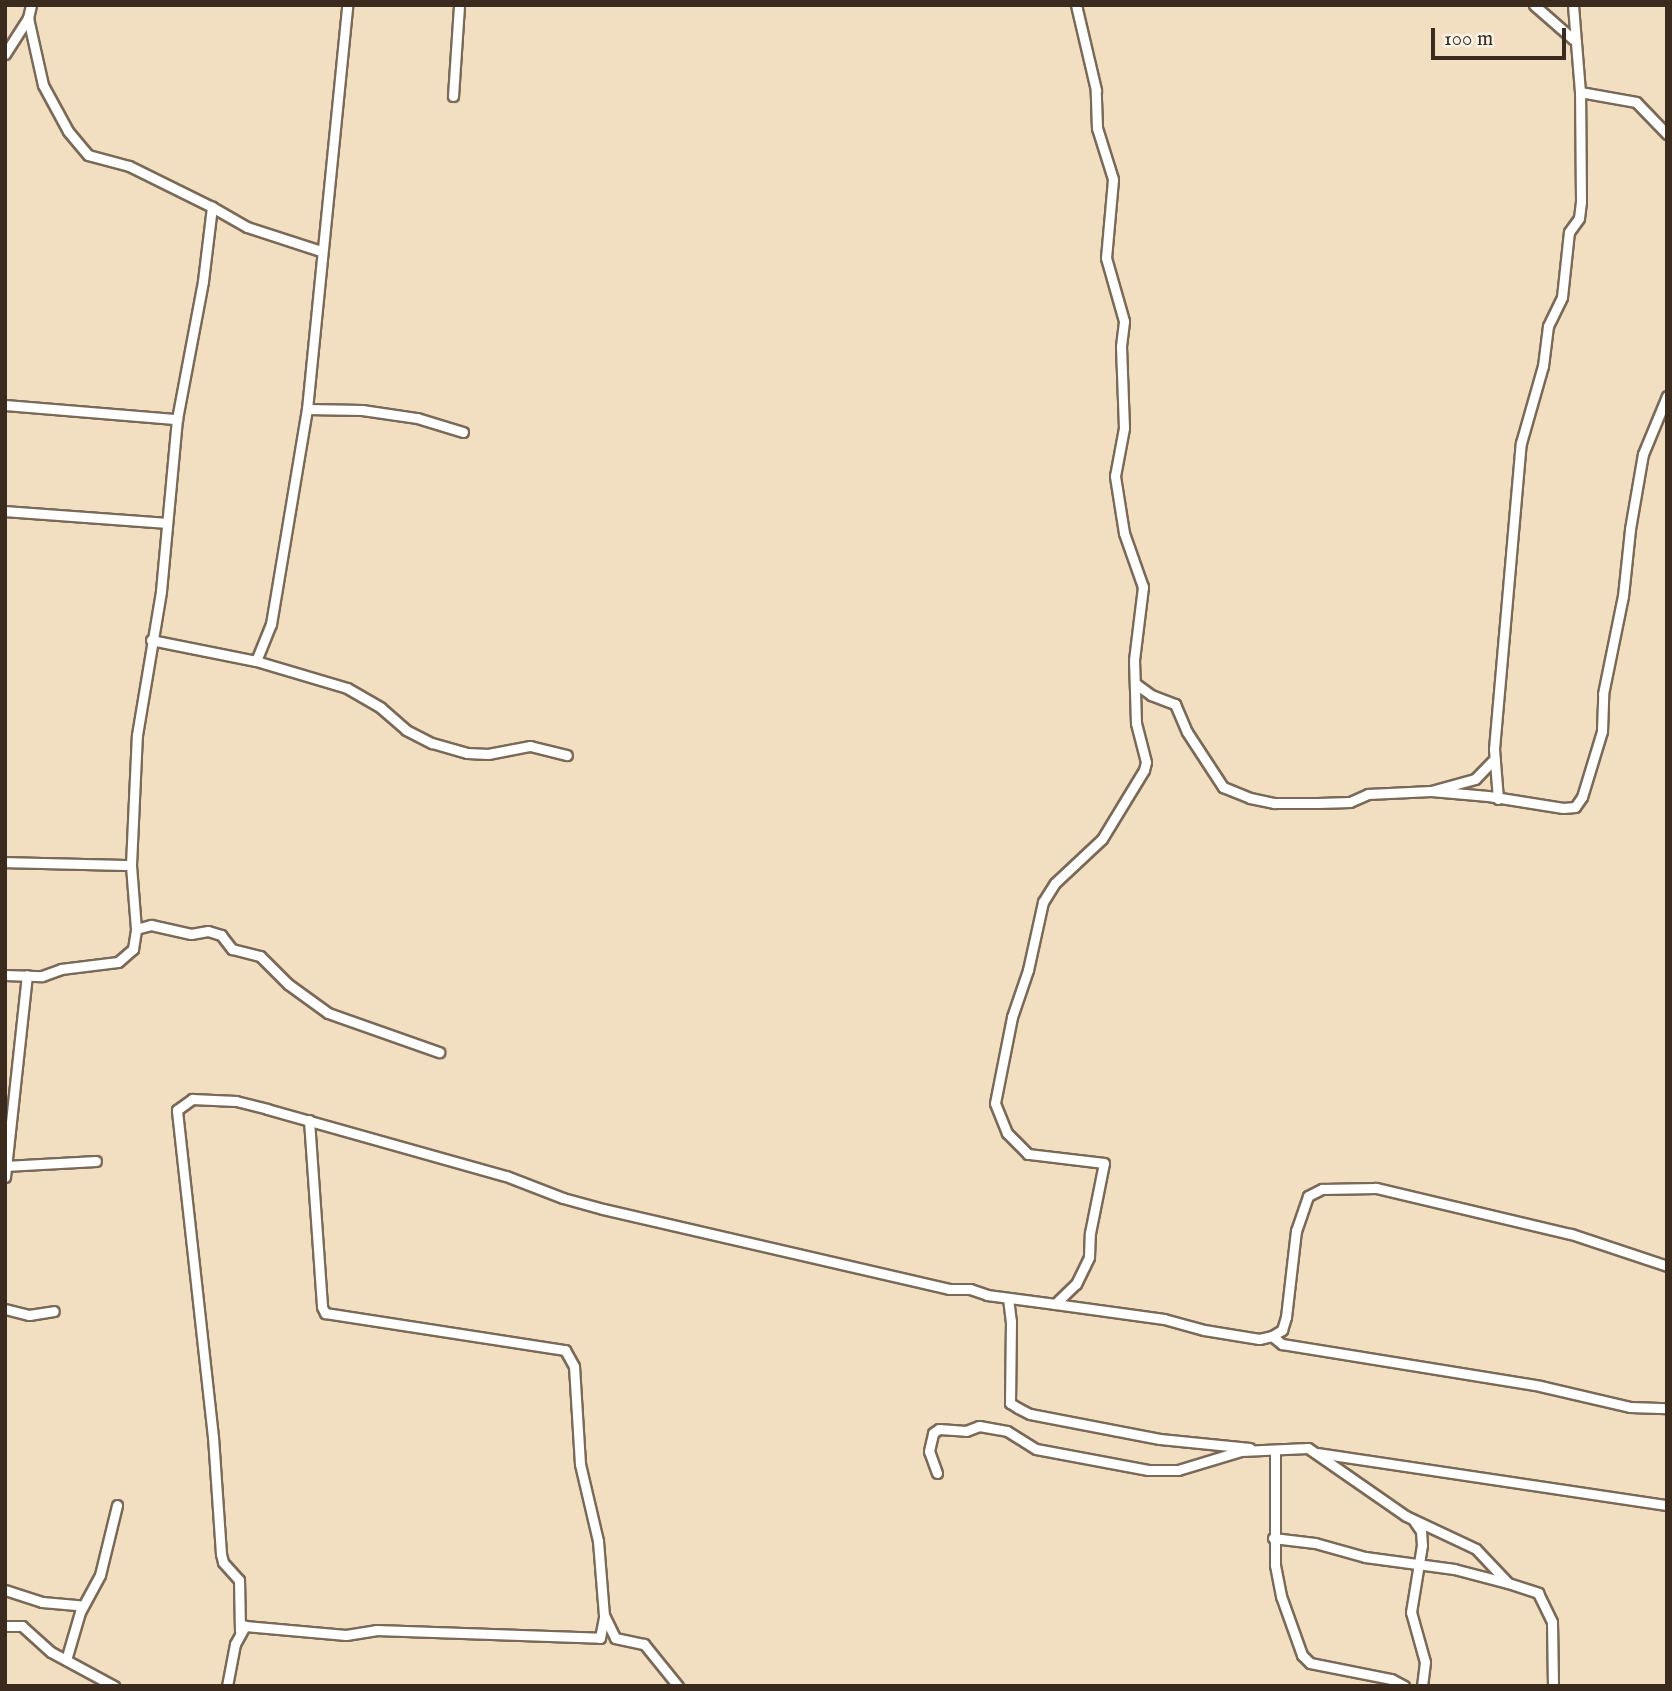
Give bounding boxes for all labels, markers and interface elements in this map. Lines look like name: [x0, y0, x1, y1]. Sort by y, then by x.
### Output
scale bar: [1434, 14, 1569, 58]
text: 100 m: [1444, 26, 1493, 53]

